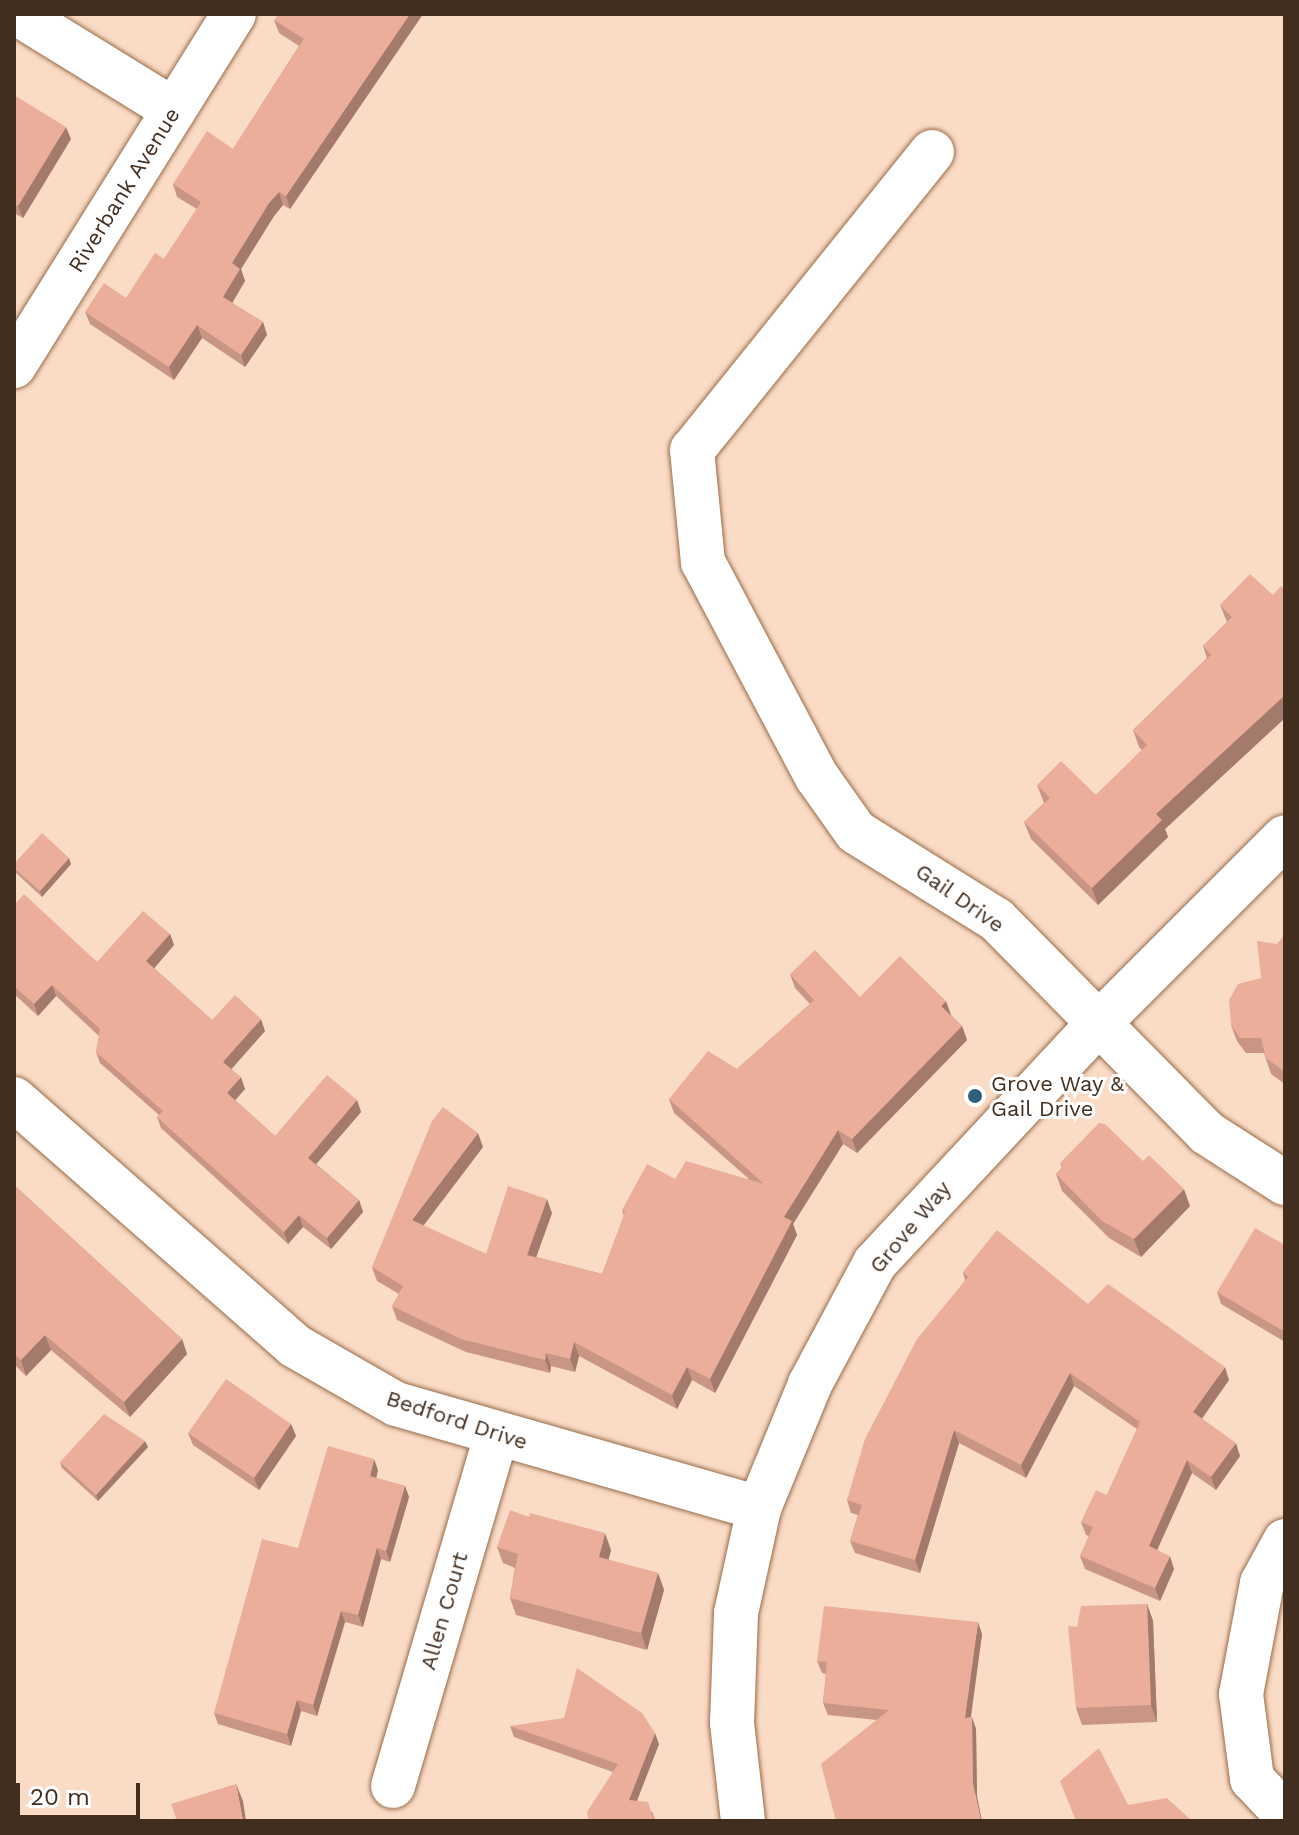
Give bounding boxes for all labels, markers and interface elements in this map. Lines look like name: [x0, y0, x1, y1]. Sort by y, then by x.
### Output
street label: Riverbank Avenue: [62, 102, 186, 278]
street label: Gail Drive: [910, 858, 1010, 938]
place label: Grove Way & Gail Drive: [991, 1070, 1125, 1122]
marker: Grove Way & Gail Drive: [966, 1087, 984, 1105]
street label: Grove Way: [864, 1175, 956, 1279]
street label: Bedford Drive: [383, 1385, 531, 1455]
street label: Allen Court: [415, 1549, 473, 1673]
scale bar: [20, 1767, 144, 1817]
text: 20 m: [30, 1783, 90, 1811]

